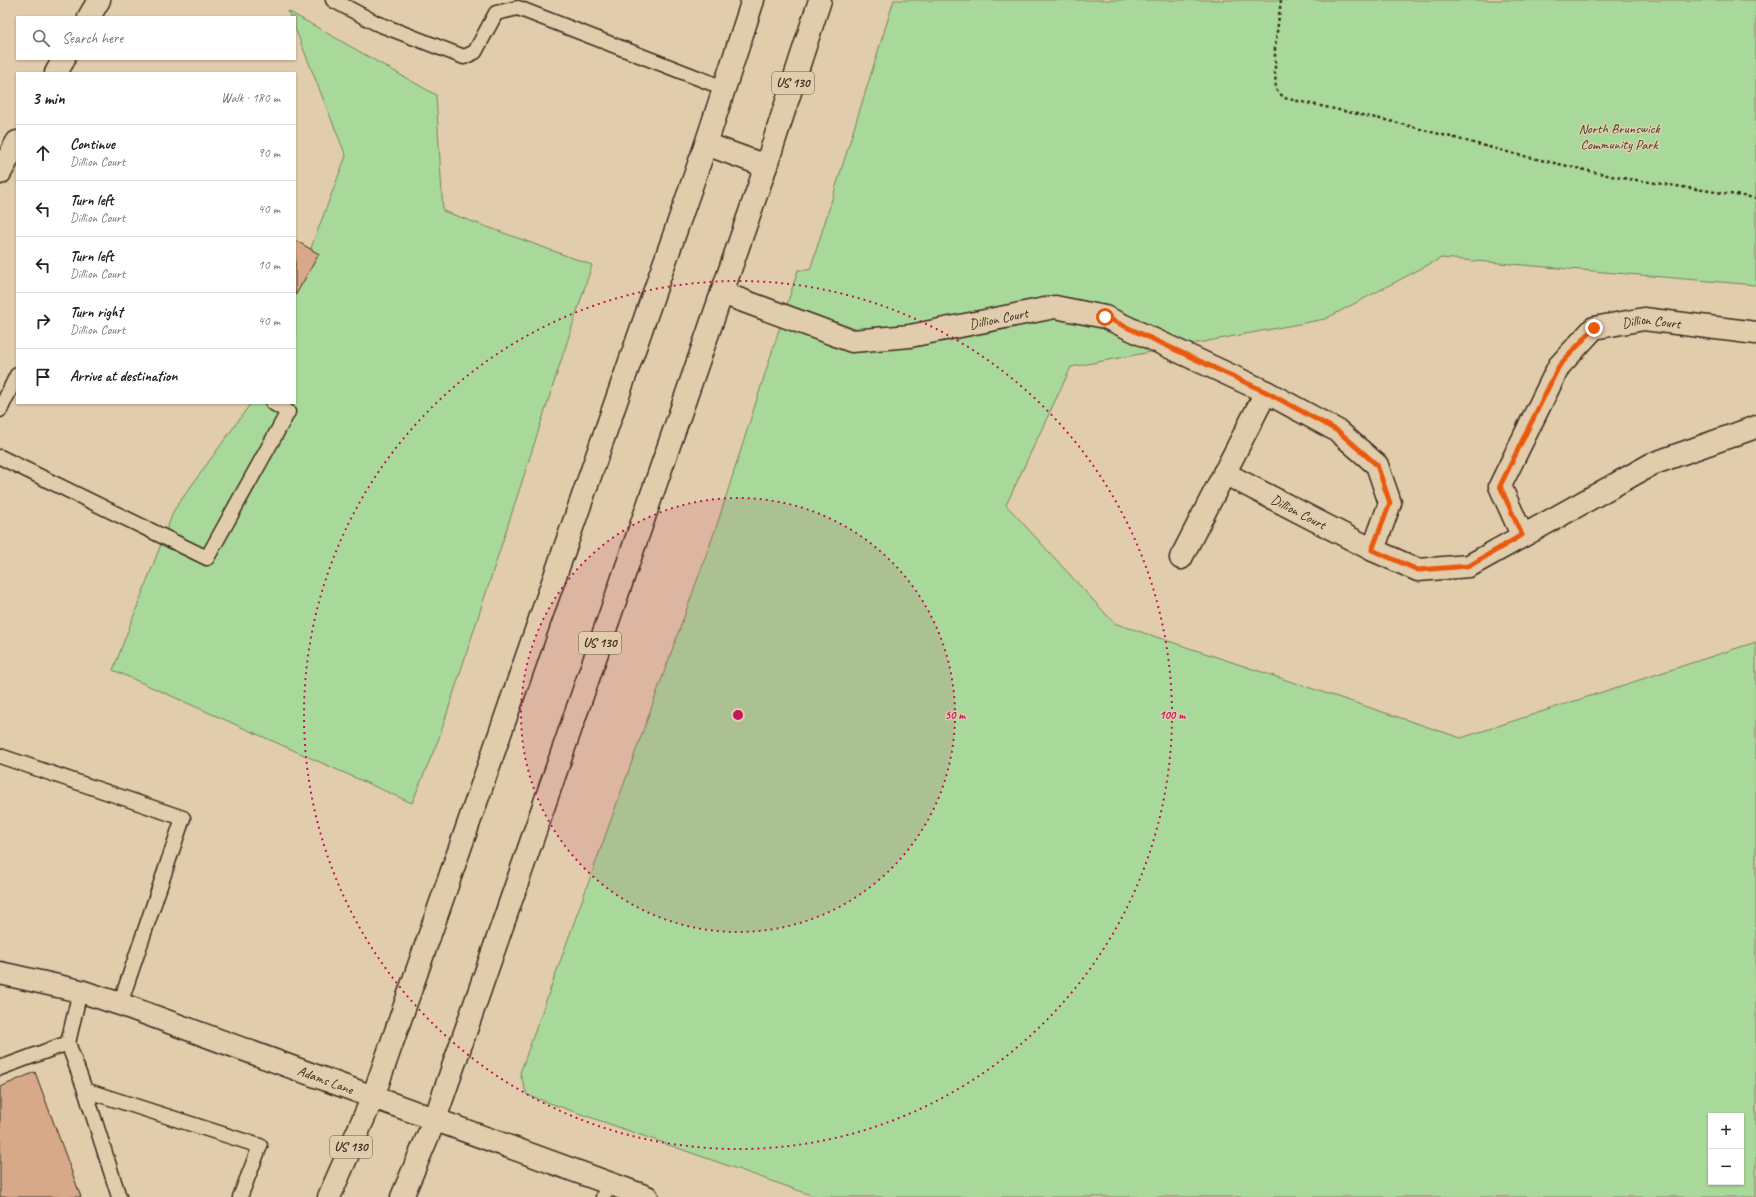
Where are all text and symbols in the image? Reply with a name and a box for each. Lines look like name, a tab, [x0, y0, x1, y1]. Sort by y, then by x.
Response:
search box	[16, 16, 296, 60]
icon: search	[30, 27, 52, 49]
text: Search here	[62, 29, 123, 48]
road number: US 130	[772, 72, 814, 94]
text: 3 min	[32, 88, 65, 109]
text: Walk · 180 m	[221, 90, 280, 106]
park label: North Brunswick Community Park	[1578, 120, 1660, 153]
text: Continue	[70, 135, 115, 154]
icon: ahead	[32, 142, 54, 164]
text: 90 m	[258, 145, 280, 161]
text: Dillion Court	[70, 154, 125, 170]
text: Turn left	[70, 191, 113, 210]
icon: left	[32, 198, 54, 220]
text: 40 m	[258, 201, 280, 217]
text: Dillion Court	[70, 210, 125, 226]
text: Turn left	[70, 247, 113, 266]
icon: left	[32, 254, 54, 276]
text: 10 m	[258, 257, 280, 273]
text: Dillion Court	[70, 266, 125, 282]
text: Turn right	[70, 303, 123, 322]
street label: Dillion Court	[968, 304, 1031, 332]
route start	[1096, 308, 1114, 326]
icon: right	[32, 310, 54, 332]
street label: Dillion Court	[1620, 310, 1683, 332]
text: 40 m	[258, 313, 280, 329]
route end	[1585, 319, 1603, 337]
text: Dillion Court	[70, 322, 125, 338]
icon: arrive	[32, 366, 54, 388]
text: Arrive at destination	[70, 367, 177, 386]
street label: Dillion Court	[1268, 490, 1330, 533]
road number: US 130	[579, 632, 621, 654]
text: 50 m	[945, 707, 966, 723]
text: 100 m	[1159, 707, 1186, 723]
centre of rings	[731, 708, 745, 722]
street label: Adams Lane	[295, 1062, 357, 1098]
map controls	[1708, 1113, 1744, 1185]
button: +	[1708, 1113, 1744, 1149]
road number: US 130	[330, 1136, 372, 1158]
button: −	[1708, 1149, 1744, 1185]

